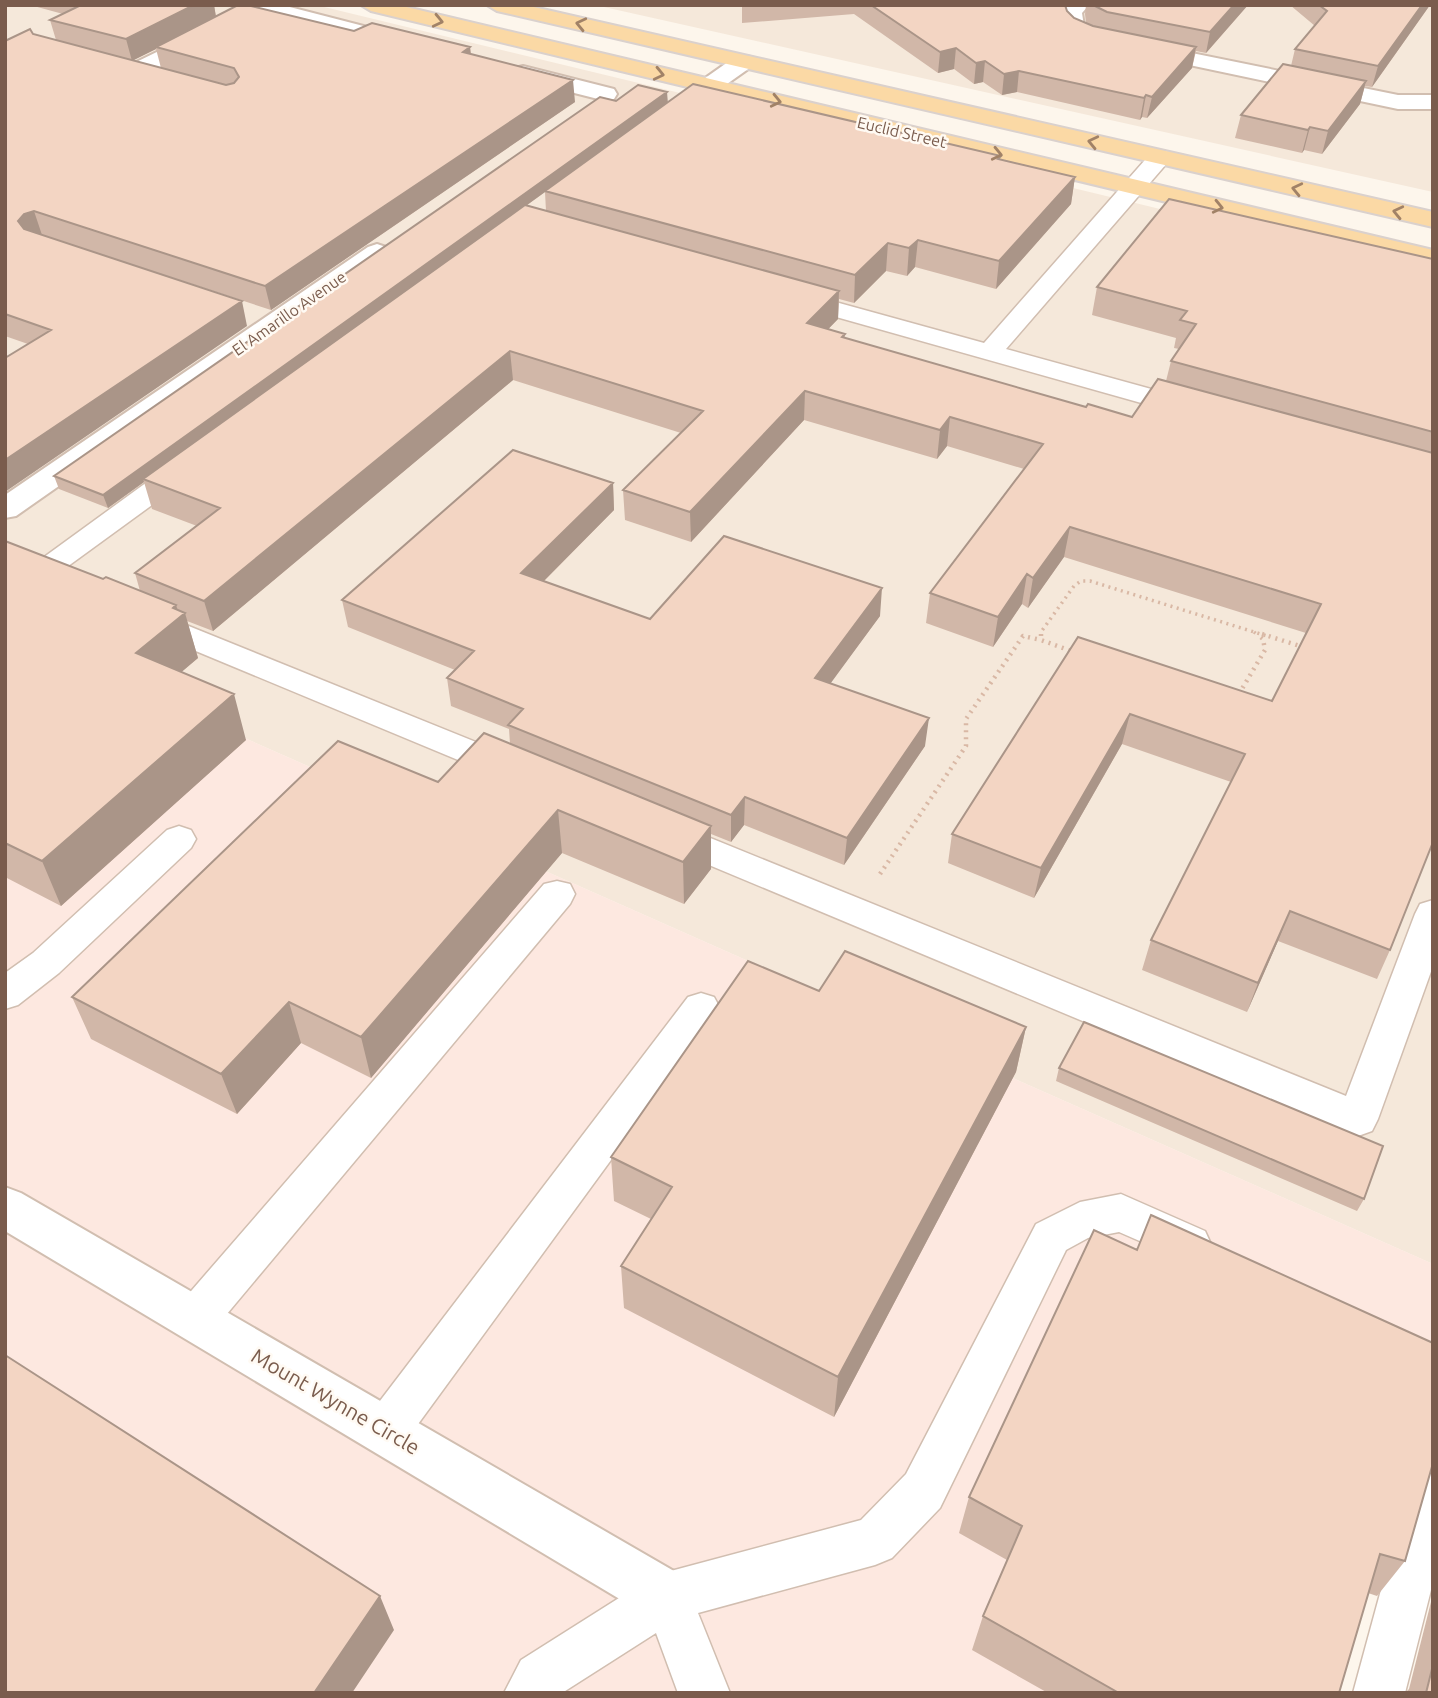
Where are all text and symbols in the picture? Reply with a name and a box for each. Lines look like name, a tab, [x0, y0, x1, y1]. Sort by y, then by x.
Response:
one-way arrow	[432, 13, 444, 27]
one-way arrow	[575, 18, 587, 33]
one-way arrow	[653, 66, 665, 80]
one-way arrow	[770, 93, 782, 108]
street label: Euclid Street	[856, 113, 949, 151]
one-way arrow	[1087, 136, 1099, 150]
one-way arrow	[991, 146, 1003, 160]
one-way arrow	[1291, 182, 1303, 197]
one-way arrow	[1212, 199, 1224, 213]
one-way arrow	[1392, 206, 1404, 220]
street label: El Amarillo Avenue	[229, 267, 349, 359]
street label: Mount Wynne Circle	[248, 1343, 424, 1459]

